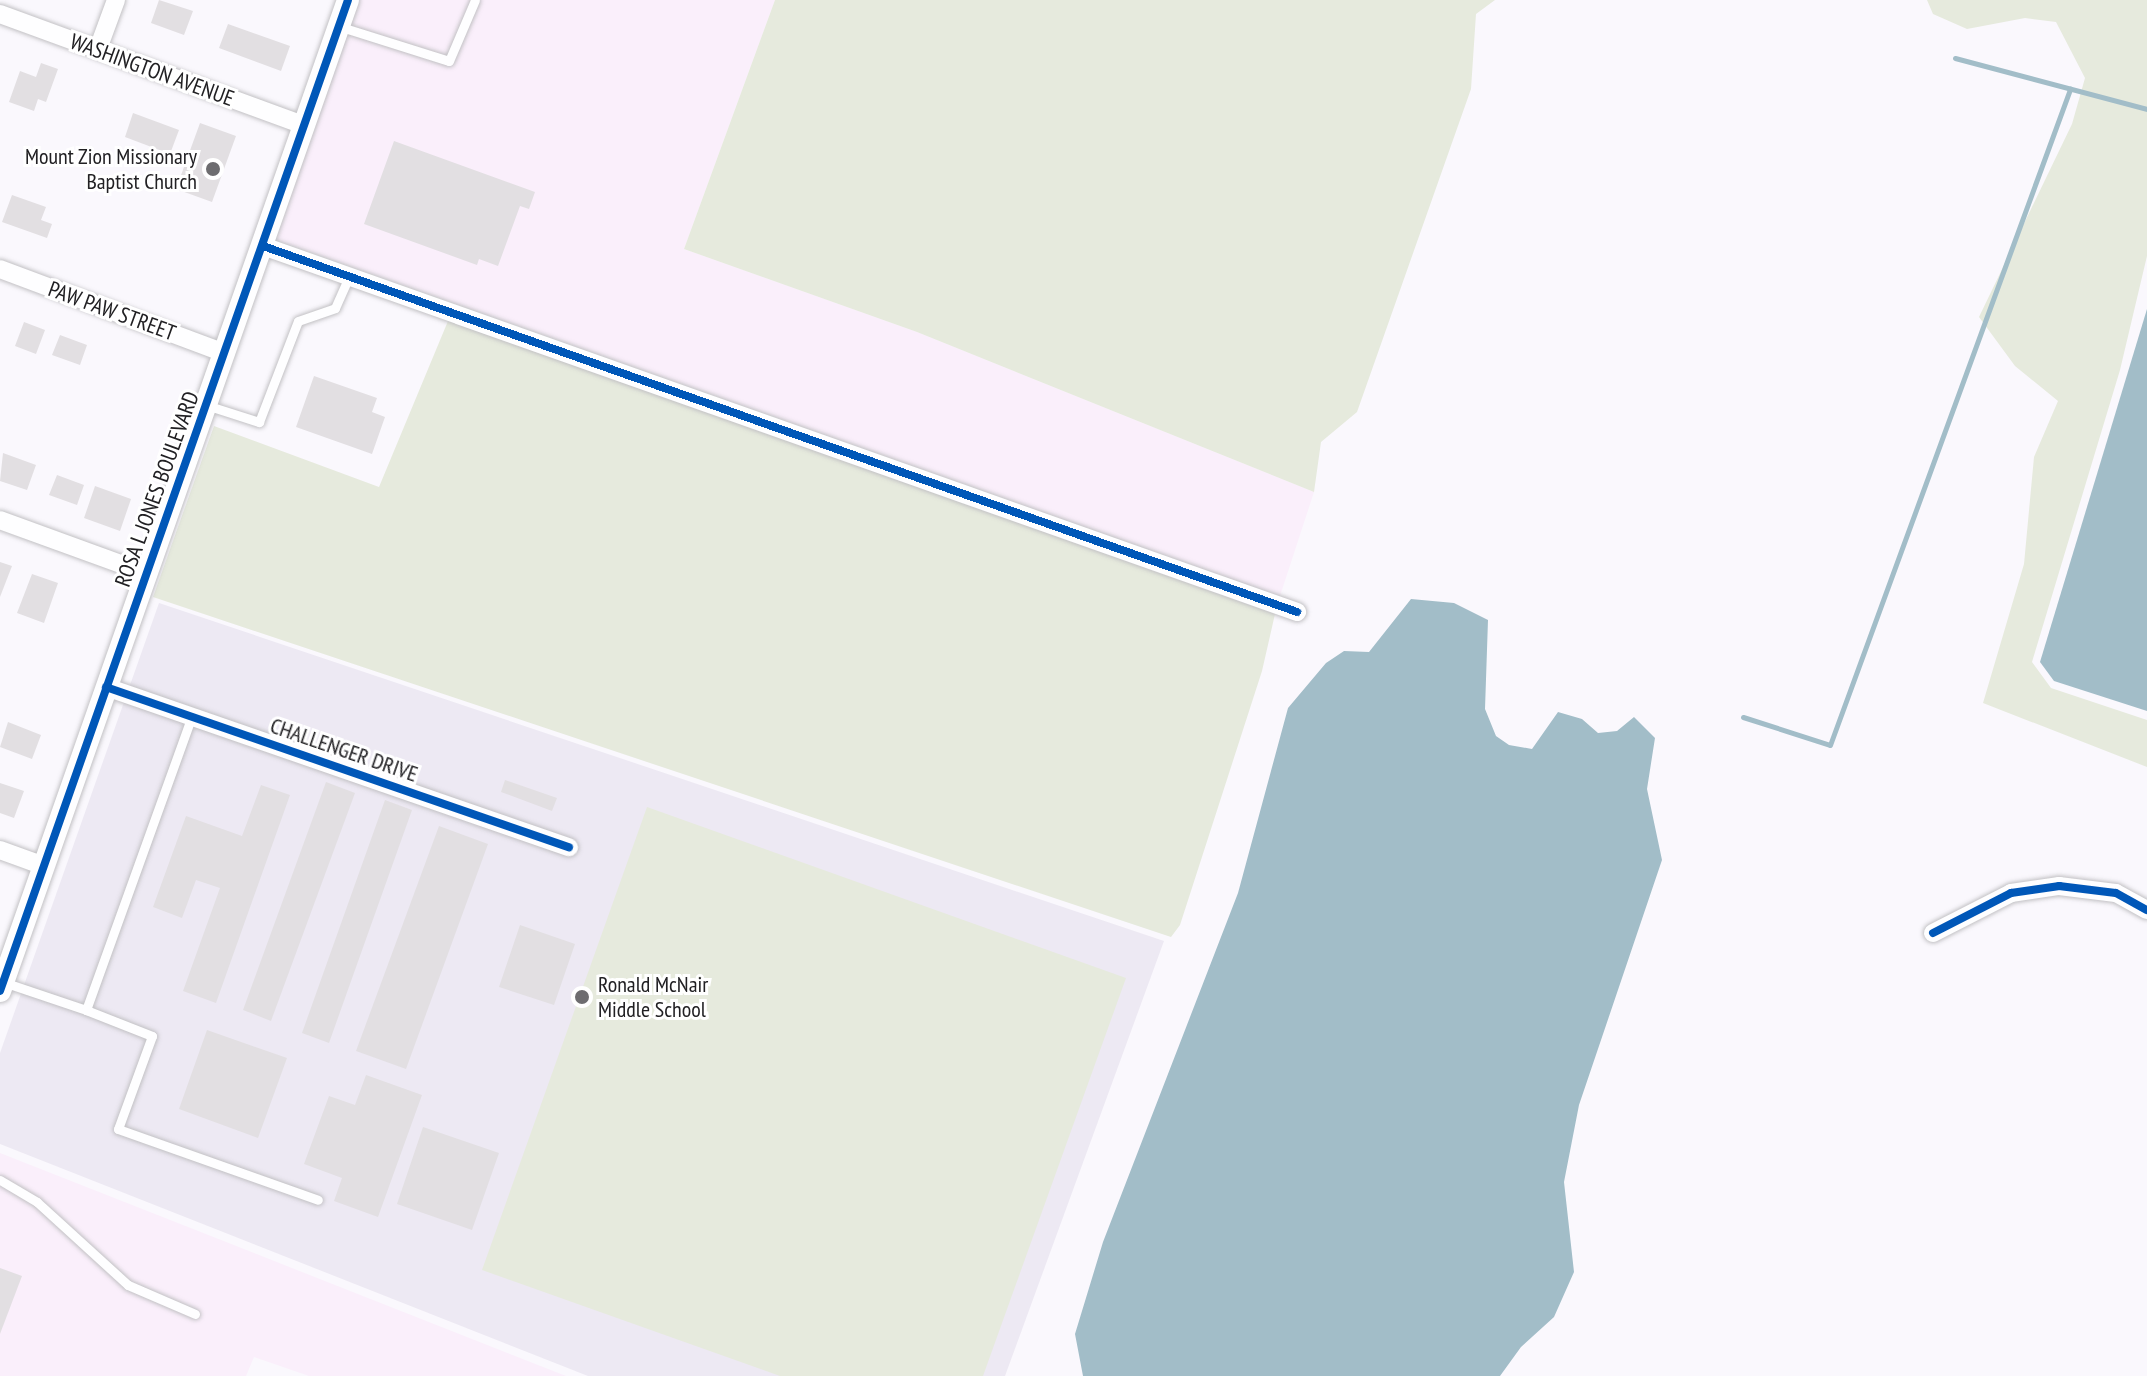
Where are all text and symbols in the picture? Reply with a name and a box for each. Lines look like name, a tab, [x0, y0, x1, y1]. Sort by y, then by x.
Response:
street label: WASHINGTON AVENUE	[66, 28, 238, 112]
place label: Mount Zion Missionary Baptist Church	[25, 143, 197, 194]
marker: Mount Zion Missionary Baptist Church	[204, 160, 222, 178]
street label: PAW PAW STREET	[44, 276, 180, 346]
street label: ROSA L JONES BOULEVARD	[109, 387, 205, 591]
street label: CHALLENGER DRIVE	[267, 712, 421, 788]
place label: Ronald McNair Middle School	[598, 971, 708, 1022]
marker: Ronald McNair Middle School	[573, 988, 591, 1006]

